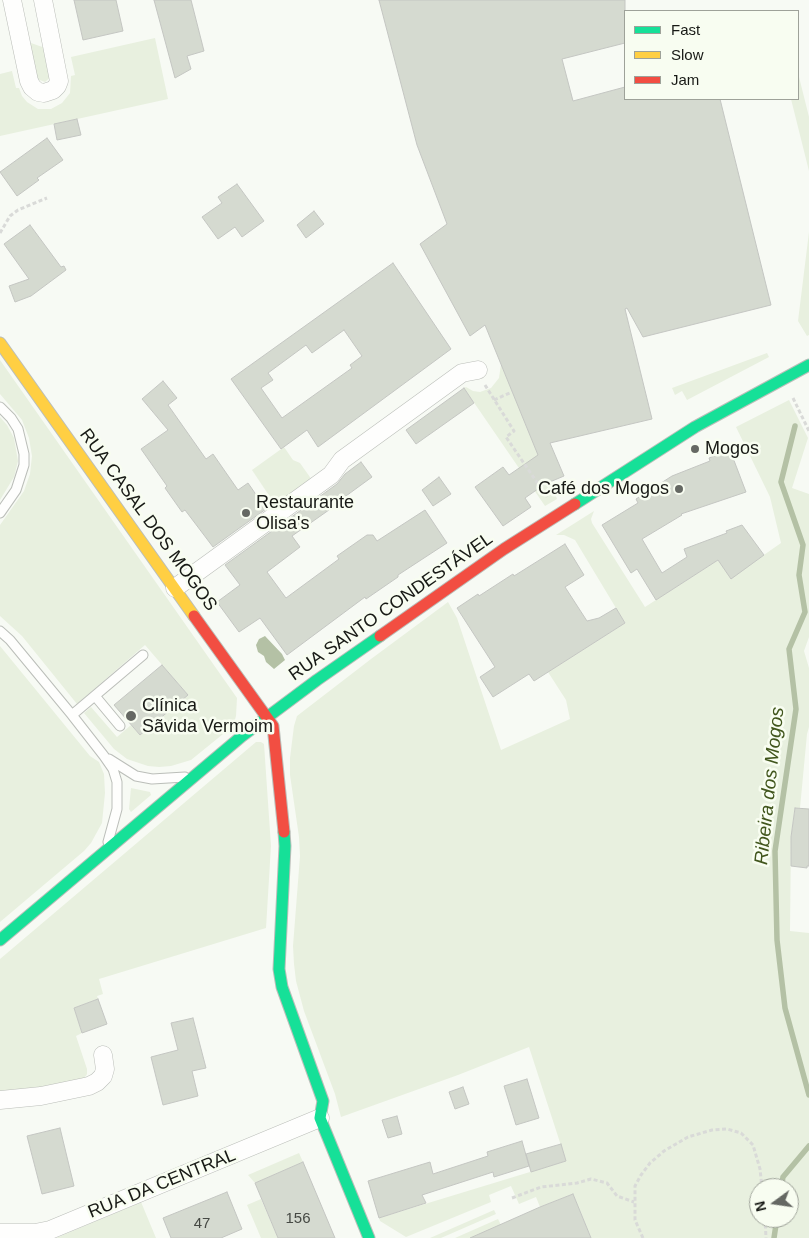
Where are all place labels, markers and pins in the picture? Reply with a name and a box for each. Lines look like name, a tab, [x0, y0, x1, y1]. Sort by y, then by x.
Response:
place label: Mogos	[705, 438, 759, 460]
marker: Mogos	[689, 443, 701, 455]
place label: Café dos Mogos	[538, 478, 669, 500]
marker: Café dos Mogos	[673, 483, 685, 495]
place label: Restaurante Olisa's	[256, 492, 354, 534]
marker: Restaurante Olisa's	[240, 507, 252, 519]
place label: Clínica Sãvida Vermoim	[142, 695, 273, 738]
marker: Clínica Sãvida Vermoim	[124, 709, 138, 723]

